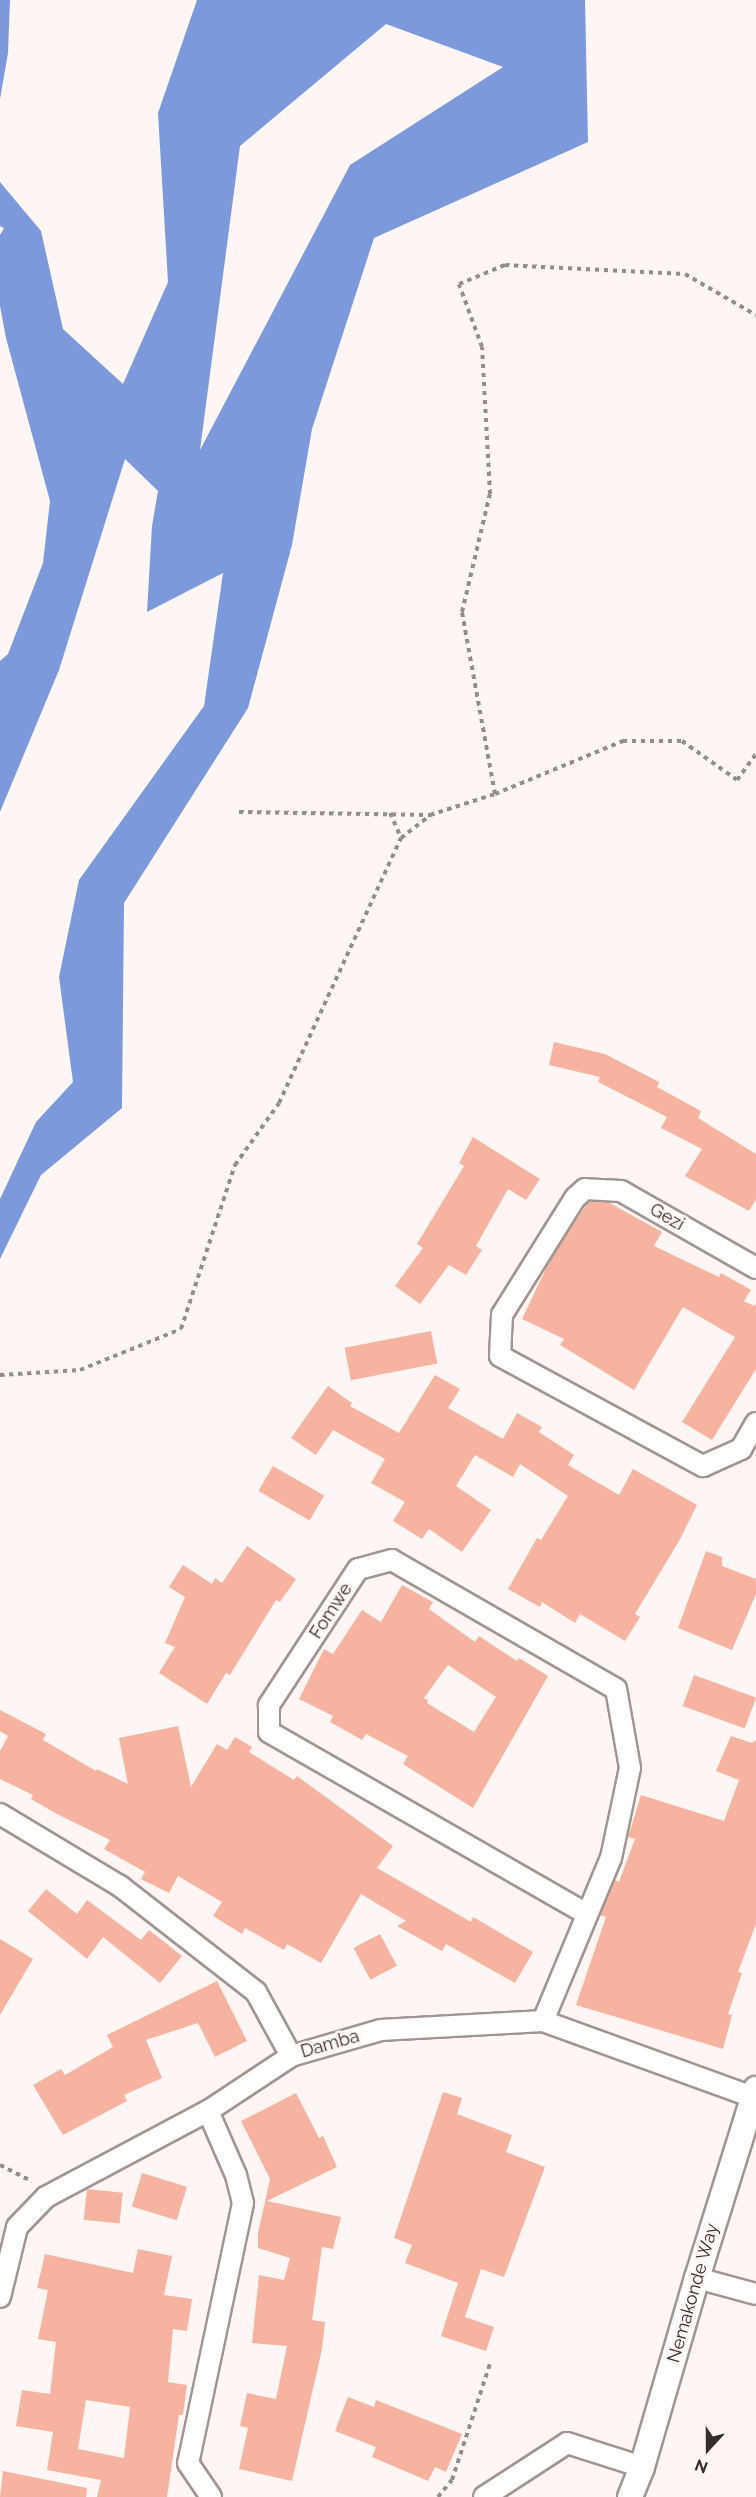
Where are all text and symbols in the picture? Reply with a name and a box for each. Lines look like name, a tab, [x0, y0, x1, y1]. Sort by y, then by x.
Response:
street label: Gezi	[646, 1199, 688, 1235]
street label: Fomwe	[305, 1579, 357, 1643]
street label: Damba	[298, 2025, 362, 2063]
street label: Nemakonde Way	[663, 2221, 723, 2365]
north arrow	[678, 2419, 738, 2479]
text: N	[692, 2455, 710, 2477]

